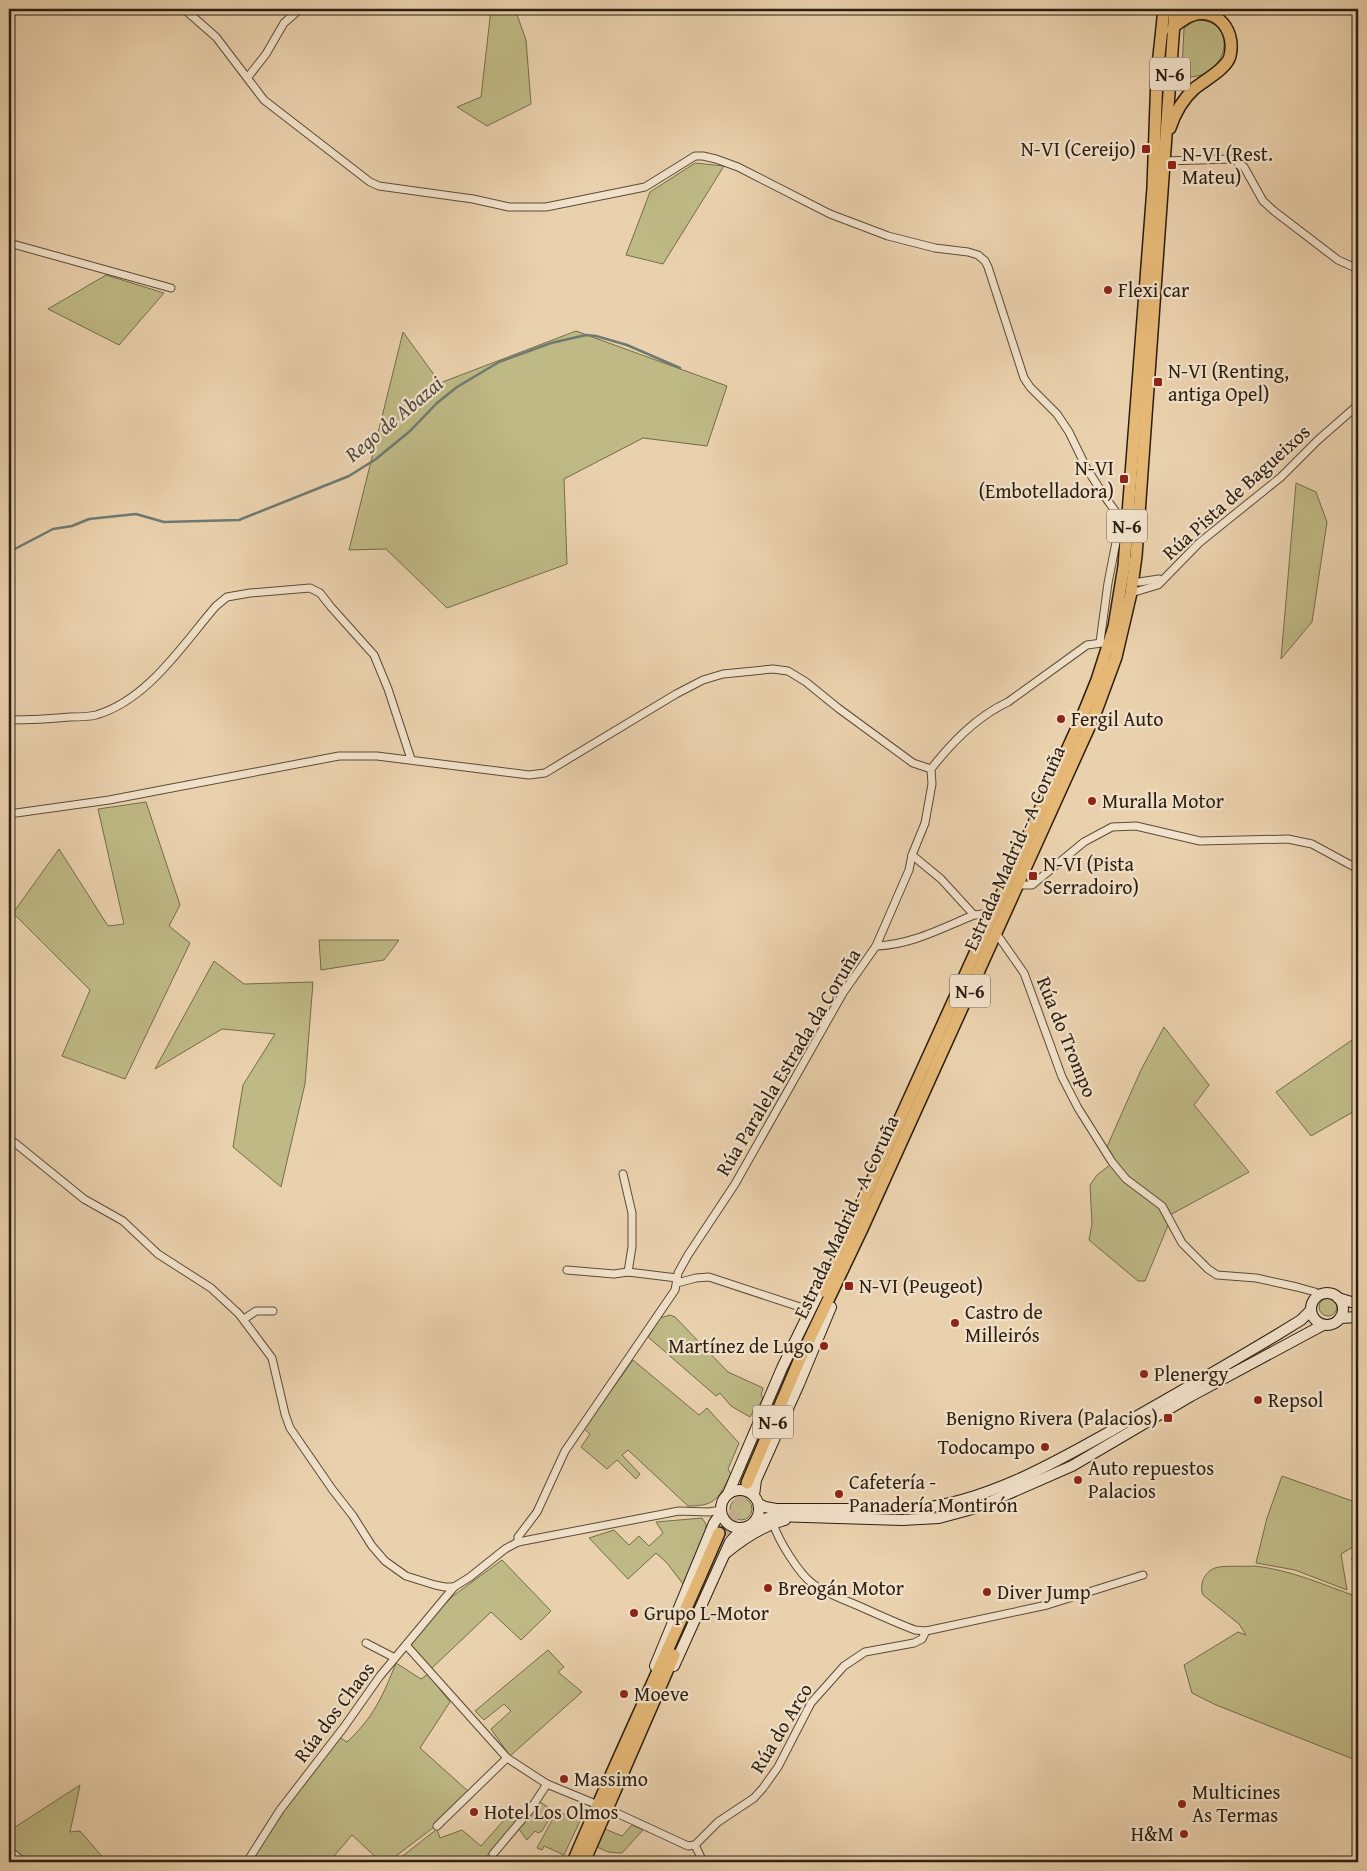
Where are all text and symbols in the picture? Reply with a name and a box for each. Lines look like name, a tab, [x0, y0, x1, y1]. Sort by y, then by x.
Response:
road number: N-6	[1150, 58, 1190, 90]
place label: N-VI (Cereijo)	[1021, 134, 1136, 163]
place label: N-VI (Rest. Mateu)	[1182, 139, 1273, 191]
marker: N-VI (Cereijo)	[1140, 143, 1152, 155]
marker: N-VI (Rest. Mateu)	[1166, 159, 1178, 171]
place label: Flexi car	[1118, 275, 1189, 304]
marker: Flexi car	[1102, 284, 1114, 296]
place label: N-VI (Renting, antiga Opel)	[1168, 356, 1289, 408]
water label: Rego de Abazai	[337, 368, 450, 470]
marker: N-VI (Renting, antiga Opel)	[1152, 376, 1164, 388]
street label: Rúa Pista de Bagueixos	[1155, 417, 1316, 566]
place label: N-VI (Embotelladora)	[979, 453, 1114, 505]
marker: N-VI (Embotelladora)	[1118, 473, 1130, 485]
road number: N-6	[1107, 510, 1147, 542]
place label: Fergil Auto	[1071, 704, 1163, 733]
marker: Fergil Auto	[1055, 713, 1067, 725]
street label: Estrada Madrid - A Coruña	[955, 740, 1072, 955]
place label: Muralla Motor	[1102, 786, 1224, 815]
marker: Muralla Motor	[1086, 795, 1098, 807]
place label: N-VI (Pista Serradoiro)	[1043, 849, 1139, 901]
marker: N-VI (Pista Serradoiro)	[1027, 870, 1039, 882]
street label: Rúa Paralela Estrada da Coruña	[708, 942, 867, 1181]
street label: Rúa do Trompo	[1030, 972, 1105, 1102]
road number: N-6	[950, 974, 990, 1008]
street label: Estrada Madrid - A Coruña	[786, 1110, 906, 1323]
place label: N-VI (Peugeot)	[859, 1271, 983, 1300]
marker: N-VI (Peugeot)	[843, 1280, 855, 1292]
place label: Castro de Milleirós	[965, 1297, 1043, 1349]
marker: Castro de Milleirós	[949, 1317, 961, 1329]
place label: Martínez de Lugo	[668, 1331, 814, 1360]
marker: Martínez de Lugo	[818, 1340, 830, 1352]
place label: Plenergy	[1154, 1359, 1229, 1388]
marker: Plenergy	[1138, 1368, 1150, 1380]
place label: Repsol	[1268, 1385, 1324, 1414]
marker: Repsol	[1252, 1394, 1264, 1406]
place label: Benigno Rivera (Palacios)	[946, 1403, 1158, 1432]
road number: N-6	[753, 1405, 793, 1438]
marker: Benigno Rivera (Palacios)	[1162, 1412, 1174, 1424]
place label: Todocampo	[938, 1432, 1035, 1461]
marker: Todocampo	[1039, 1441, 1051, 1453]
place label: Auto repuestos Palacios	[1088, 1453, 1214, 1505]
place label: Cafetería - Panadería Montirón	[849, 1467, 1018, 1519]
marker: Auto repuestos Palacios	[1072, 1474, 1084, 1486]
marker: Cafetería - Panadería Montirón	[833, 1488, 845, 1500]
place label: Breogán Motor	[778, 1573, 904, 1602]
place label: Diver Jump	[997, 1577, 1091, 1606]
marker: Breogán Motor	[762, 1582, 774, 1594]
marker: Diver Jump	[981, 1586, 993, 1598]
place label: Grupo L-Motor	[644, 1598, 769, 1627]
marker: Grupo L-Motor	[628, 1607, 640, 1619]
street label: Rúa dos Chaos	[286, 1655, 381, 1768]
street label: Rúa do Arco	[742, 1677, 819, 1778]
place label: Moeve	[634, 1679, 689, 1708]
marker: Moeve	[618, 1688, 630, 1700]
place label: Massimo	[574, 1764, 648, 1793]
marker: Massimo	[558, 1773, 570, 1785]
place label: Multicines As Termas	[1192, 1777, 1281, 1829]
place label: Hotel Los Olmos	[484, 1797, 619, 1826]
marker: Multicines As Termas	[1176, 1798, 1188, 1810]
marker: Hotel Los Olmos	[468, 1806, 480, 1818]
place label: H&M	[1131, 1819, 1174, 1848]
marker: H&M	[1178, 1828, 1190, 1840]

